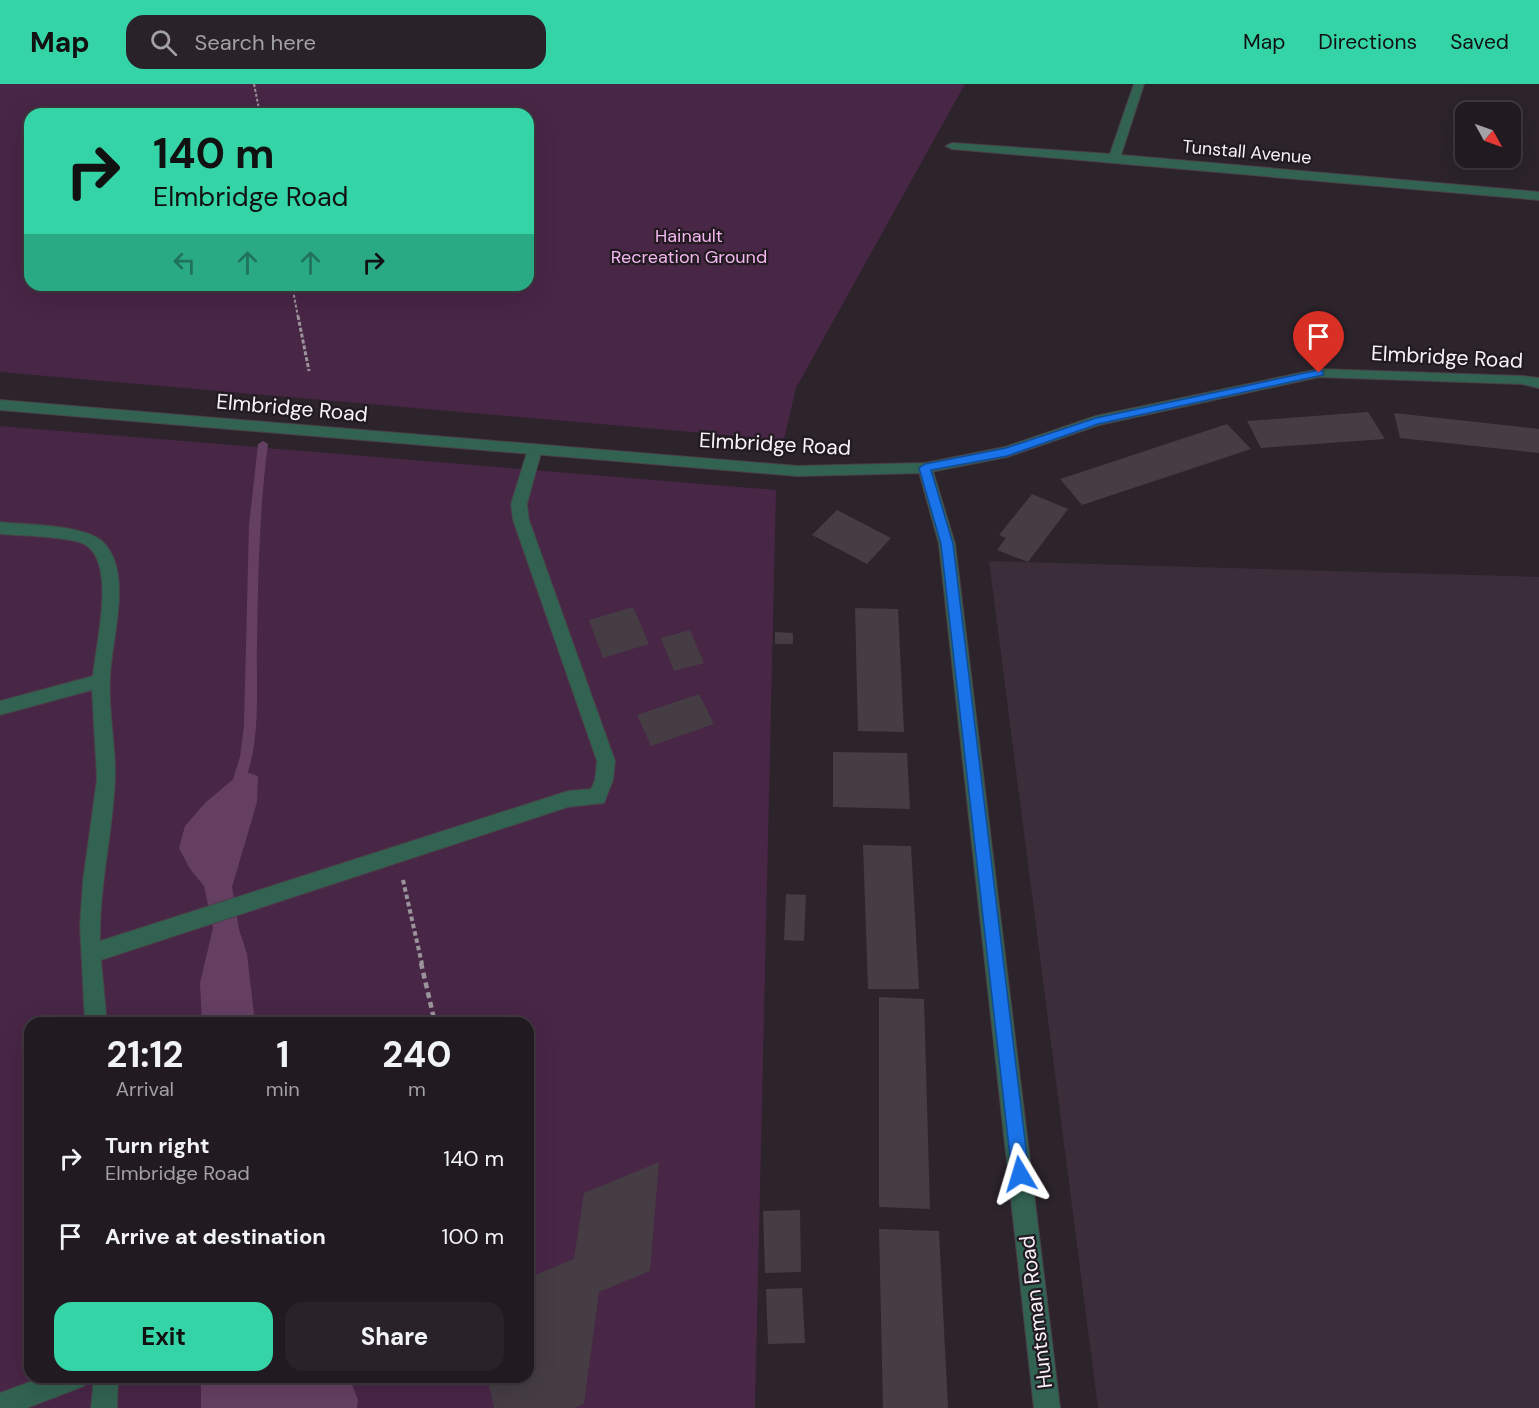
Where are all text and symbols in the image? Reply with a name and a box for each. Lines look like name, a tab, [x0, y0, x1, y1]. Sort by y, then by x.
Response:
search box	[126, 15, 546, 69]
text: Map	[30, 24, 90, 61]
icon: search	[147, 26, 180, 59]
text: Search here	[195, 28, 316, 57]
text: Map	[1243, 28, 1285, 56]
text: Directions	[1318, 28, 1417, 56]
text: Saved	[1450, 28, 1509, 56]
north arrow	[1455, 102, 1521, 168]
map controls	[1455, 102, 1521, 168]
text: 140 m	[153, 126, 275, 181]
icon: right	[54, 132, 132, 210]
street label: Tunstall Avenue	[1182, 134, 1312, 170]
text: Elmbridge Road	[153, 179, 349, 214]
park label: Hainault Recreation Ground	[611, 224, 767, 269]
icon: left	[168, 246, 201, 279]
icon: ahead	[231, 246, 264, 279]
icon: ahead	[294, 246, 327, 279]
icon: right	[357, 246, 390, 279]
pin	[1293, 311, 1344, 373]
icon: arrive	[1302, 320, 1335, 353]
street label: Elmbridge Road	[1370, 339, 1524, 375]
street label: Elmbridge Road	[215, 387, 369, 429]
street label: Elmbridge Road	[698, 426, 852, 462]
text: 21:12	[106, 1031, 183, 1078]
text: 1	[276, 1031, 289, 1078]
text: 240	[382, 1031, 452, 1078]
text: Arrival	[116, 1076, 174, 1102]
text: min	[266, 1076, 300, 1102]
text: m	[408, 1076, 426, 1102]
text: Turn right	[105, 1131, 210, 1160]
icon: right	[54, 1142, 87, 1175]
position arrow	[988, 1142, 1052, 1206]
text: 140 m	[443, 1144, 504, 1173]
text: Elmbridge Road	[105, 1160, 250, 1186]
icon: arrive	[54, 1220, 87, 1253]
text: Arrive at destination	[105, 1222, 326, 1251]
text: 100 m	[442, 1222, 504, 1251]
street label: Huntsman Road	[1013, 1234, 1059, 1390]
button: Exit	[54, 1302, 273, 1371]
button: Share	[285, 1302, 504, 1371]

